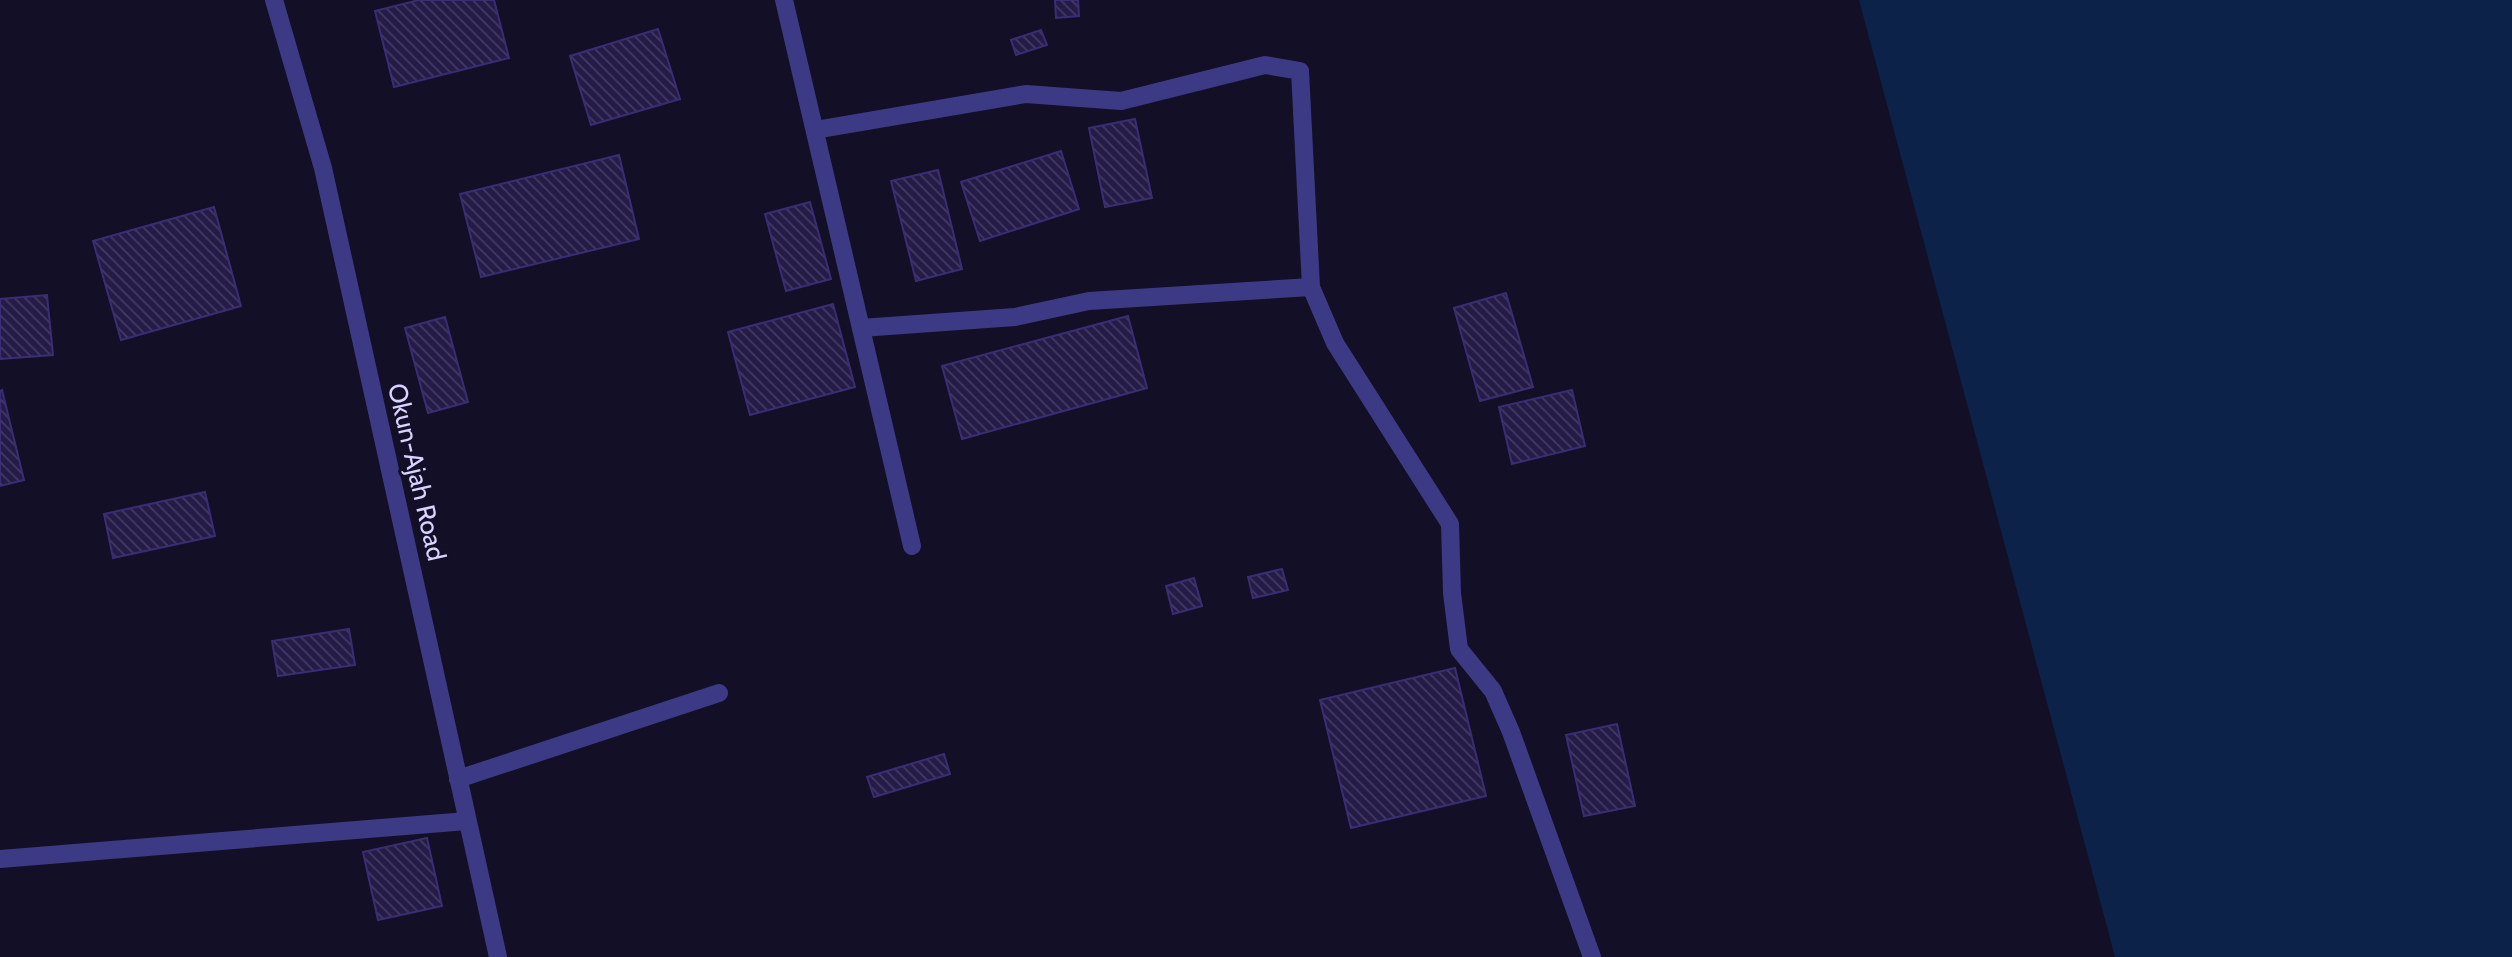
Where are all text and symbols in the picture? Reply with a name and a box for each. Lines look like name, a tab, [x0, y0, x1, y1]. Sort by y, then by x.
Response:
street label: Okun-Ajah Road	[381, 380, 453, 564]

